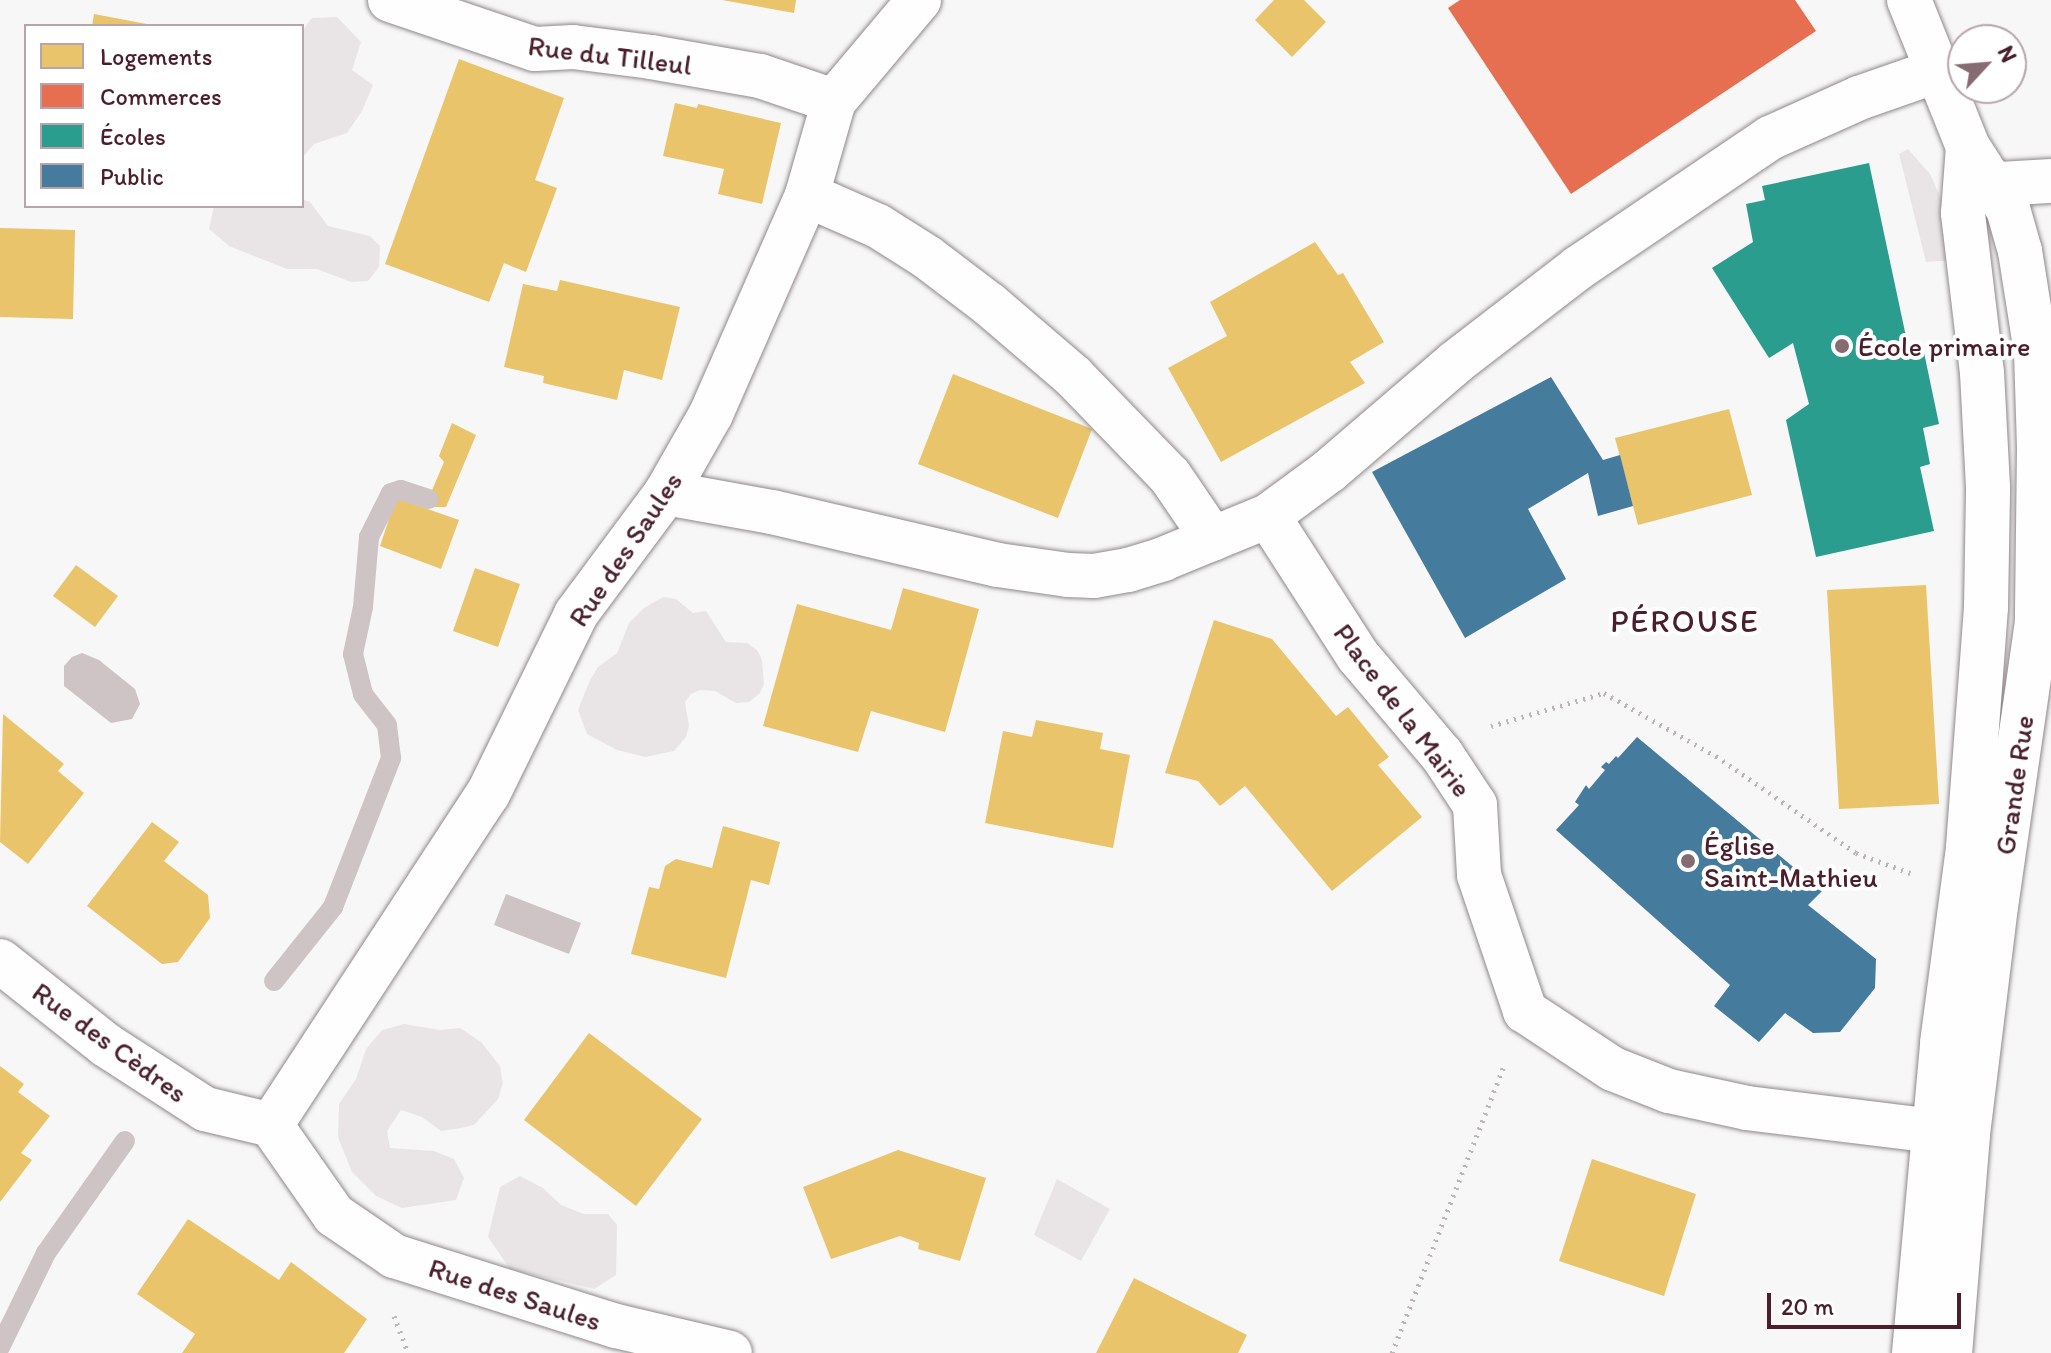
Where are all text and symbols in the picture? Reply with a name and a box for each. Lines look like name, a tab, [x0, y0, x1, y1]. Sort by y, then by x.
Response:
legend	[24, 24, 304, 208]
north arrow	[1947, 24, 2027, 104]
street label: Rue du Tilleul	[526, 28, 694, 82]
text: Logements	[100, 42, 212, 71]
text: N	[1992, 42, 2023, 67]
text: Commerces	[100, 82, 222, 111]
text: Écoles	[100, 122, 166, 151]
text: Public	[100, 162, 164, 191]
place label: École primaire	[1858, 329, 2030, 363]
marker: École primaire	[1833, 337, 1851, 355]
street label: Rue des Saules	[561, 465, 689, 633]
district label: PÉROUSE	[1610, 602, 1760, 640]
street label: Place de la Mairie	[1326, 616, 1480, 804]
street label: Grande Rue	[1988, 713, 2040, 857]
place label: Église Saint-Mathieu	[1704, 828, 1878, 894]
marker: Église Saint-Mathieu	[1679, 852, 1697, 870]
street label: Rue des Cèdres	[26, 975, 194, 1109]
street label: Rue des Saules	[425, 1250, 605, 1338]
scale bar	[1771, 1277, 1965, 1327]
text: 20 m	[1781, 1292, 1834, 1321]

